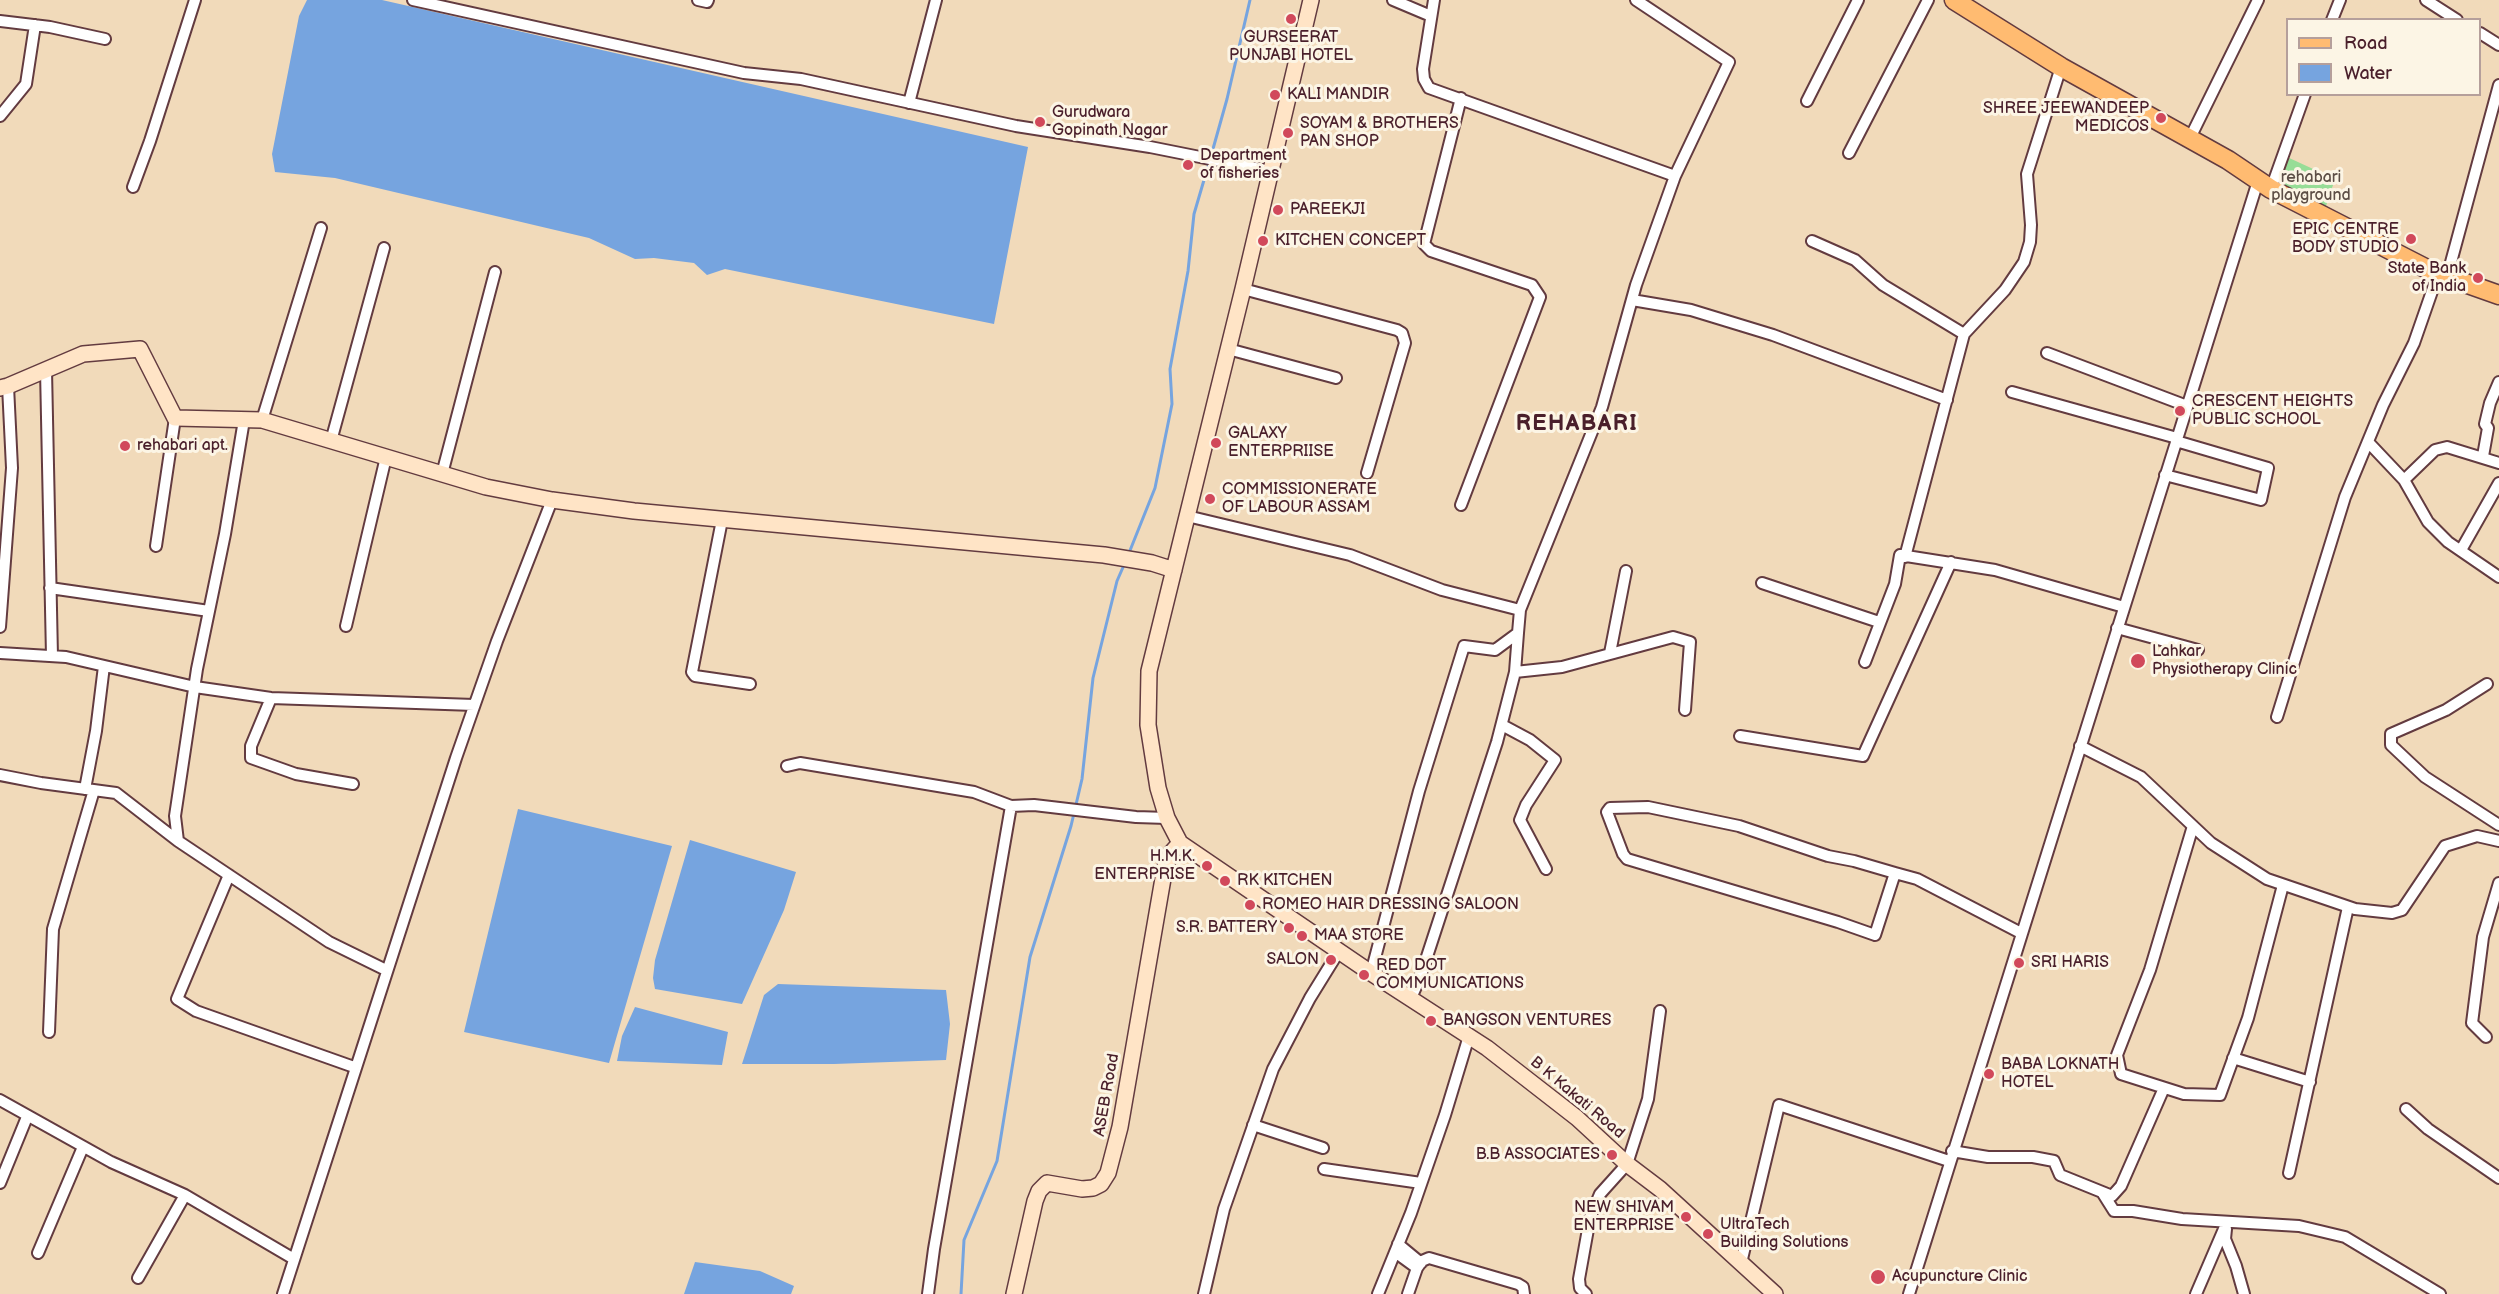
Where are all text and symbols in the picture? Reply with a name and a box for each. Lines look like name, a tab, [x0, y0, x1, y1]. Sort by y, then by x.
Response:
marker: GURSEERAT PUNJABI HOTEL	[1284, 12, 1298, 26]
legend	[2286, 18, 2481, 96]
place label: GURSEERAT PUNJABI HOTEL	[1229, 28, 1353, 66]
text: Road	[2344, 33, 2388, 54]
text: Water	[2344, 63, 2392, 84]
place label: KALI MANDIR	[1287, 85, 1389, 105]
marker: KALI MANDIR	[1268, 88, 1282, 102]
place label: SHREE JEEWANDEEP MEDICOS	[1983, 99, 2149, 137]
place label: Gurudwara Gopinath Nagar	[1052, 103, 1167, 141]
marker: SHREE JEEWANDEEP MEDICOS	[2154, 111, 2168, 125]
place label: SOYAM & BROTHERS PAN SHOP	[1300, 114, 1459, 152]
marker: Gurudwara Gopinath Nagar	[1033, 115, 1047, 129]
marker: SOYAM & BROTHERS PAN SHOP	[1281, 126, 1295, 140]
place label: Department of fisheries	[1200, 146, 1287, 184]
marker: Department of fisheries	[1181, 158, 1195, 172]
park label: rehabari playground	[2271, 168, 2351, 206]
place label: PAREEKJI	[1290, 200, 1365, 220]
marker: PAREEKJI	[1271, 203, 1285, 217]
place label: EPIC CENTRE BODY STUDIO	[2292, 220, 2399, 258]
place label: KITCHEN CONCEPT	[1275, 231, 1426, 251]
marker: EPIC CENTRE BODY STUDIO	[2404, 232, 2418, 246]
marker: KITCHEN CONCEPT	[1256, 234, 1270, 248]
place label: State Bank of India	[2388, 259, 2466, 297]
marker: State Bank of India	[2471, 271, 2485, 285]
place label: CRESCENT HEIGHTS PUBLIC SCHOOL	[2192, 392, 2353, 430]
marker: CRESCENT HEIGHTS PUBLIC SCHOOL	[2173, 404, 2187, 418]
district label: REHABARI	[1516, 411, 1638, 437]
place label: GALAXY ENTERPRIISE	[1228, 424, 1334, 462]
place label: rehabari apt.	[137, 436, 228, 456]
marker: GALAXY ENTERPRIISE	[1209, 436, 1223, 450]
marker: rehabari apt.	[118, 439, 132, 453]
place label: COMMISSIONERATE OF LABOUR ASSAM	[1222, 480, 1377, 518]
marker: COMMISSIONERATE OF LABOUR ASSAM	[1203, 492, 1217, 506]
place label: Lahkar Physiotherapy Clinic	[2152, 642, 2297, 680]
marker: Lahkar Physiotherapy Clinic	[2129, 652, 2147, 670]
place label: H.M.K. ENTERPRISE	[1094, 847, 1195, 885]
marker: H.M.K. ENTERPRISE	[1200, 859, 1214, 873]
place label: RK KITCHEN	[1237, 871, 1333, 891]
marker: RK KITCHEN	[1218, 874, 1232, 888]
place label: ROMEO HAIR DRESSING SALOON	[1262, 895, 1519, 915]
marker: ROMEO HAIR DRESSING SALOON	[1243, 898, 1257, 912]
place label: S.R. BATTERY	[1176, 918, 1277, 938]
marker: S.R. BATTERY	[1282, 921, 1296, 935]
place label: MAA STORE	[1314, 926, 1404, 946]
marker: MAA STORE	[1295, 929, 1309, 943]
place label: SALON	[1267, 950, 1319, 970]
marker: SALON	[1324, 953, 1338, 967]
place label: SRI HARIS	[2031, 953, 2109, 973]
place label: RED DOT COMMUNICATIONS	[1376, 956, 1524, 994]
marker: SRI HARIS	[2012, 956, 2026, 970]
marker: RED DOT COMMUNICATIONS	[1357, 968, 1371, 982]
place label: BANGSON VENTURES	[1443, 1011, 1611, 1031]
marker: BANGSON VENTURES	[1424, 1014, 1438, 1028]
street label: ASEB Road	[1090, 1052, 1124, 1138]
street label: B K Kakati Road	[1526, 1053, 1628, 1143]
place label: BABA LOKNATH HOTEL	[2001, 1055, 2120, 1093]
marker: BABA LOKNATH HOTEL	[1982, 1067, 1996, 1081]
place label: B.B ASSOCIATES	[1476, 1145, 1600, 1165]
marker: B.B ASSOCIATES	[1605, 1148, 1619, 1162]
place label: NEW SHIVAM ENTERPRISE	[1573, 1198, 1674, 1236]
marker: NEW SHIVAM ENTERPRISE	[1679, 1210, 1693, 1224]
place label: UltraTech Building Solutions	[1720, 1215, 1848, 1253]
marker: UltraTech Building Solutions	[1701, 1227, 1715, 1241]
place label: Acupuncture Clinic	[1892, 1267, 2027, 1287]
marker: Acupuncture Clinic	[1869, 1268, 1887, 1286]

